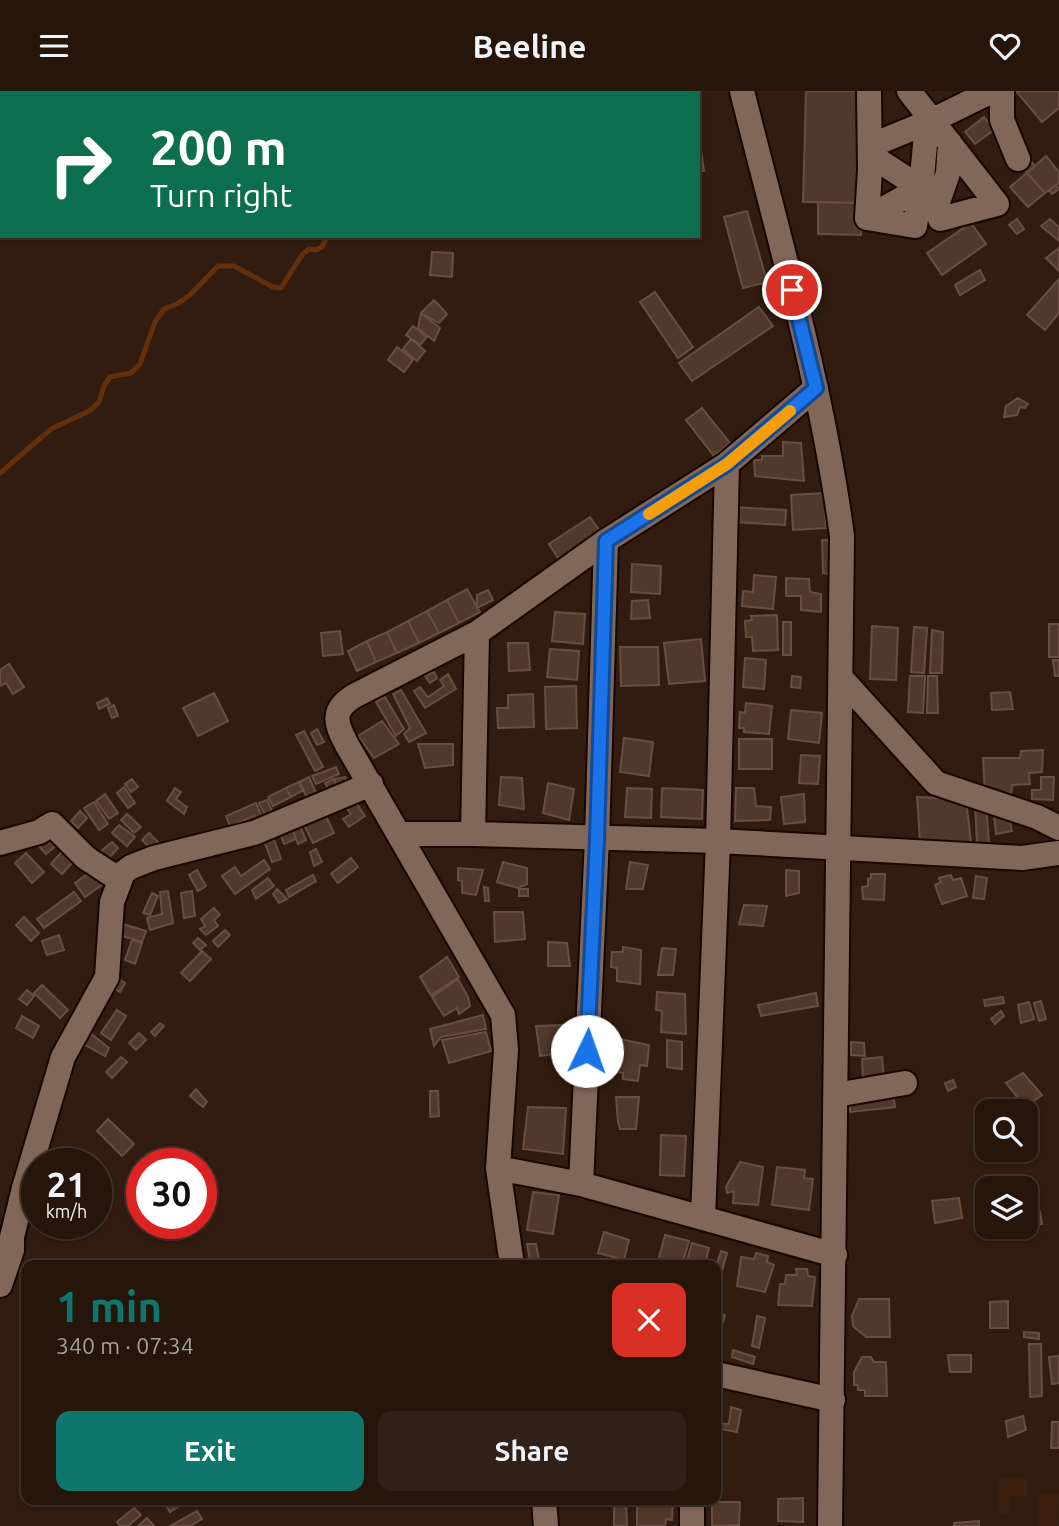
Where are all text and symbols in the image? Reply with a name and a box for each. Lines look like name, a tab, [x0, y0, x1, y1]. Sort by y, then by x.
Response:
icon: menu	[35, 27, 73, 65]
icon: heart	[986, 27, 1024, 65]
text: Beeline	[473, 28, 586, 64]
icon: right	[35, 119, 126, 210]
text: 200 m	[150, 119, 287, 174]
text: Turn right	[150, 177, 292, 213]
pin	[762, 260, 822, 320]
icon: arrive	[773, 271, 811, 309]
position arrow	[550, 1014, 624, 1088]
map controls	[975, 1099, 1038, 1239]
button: search	[975, 1099, 1038, 1162]
speed limit sign: 30	[126, 1148, 217, 1239]
text: 21	[47, 1164, 86, 1204]
button: layers	[975, 1176, 1038, 1239]
text: km/h	[46, 1201, 87, 1221]
text: 1 min	[56, 1283, 162, 1330]
button: close	[612, 1283, 686, 1357]
text: 340 m · 07:34	[56, 1333, 194, 1358]
button: Exit	[56, 1411, 364, 1491]
button: Share	[378, 1411, 686, 1491]

